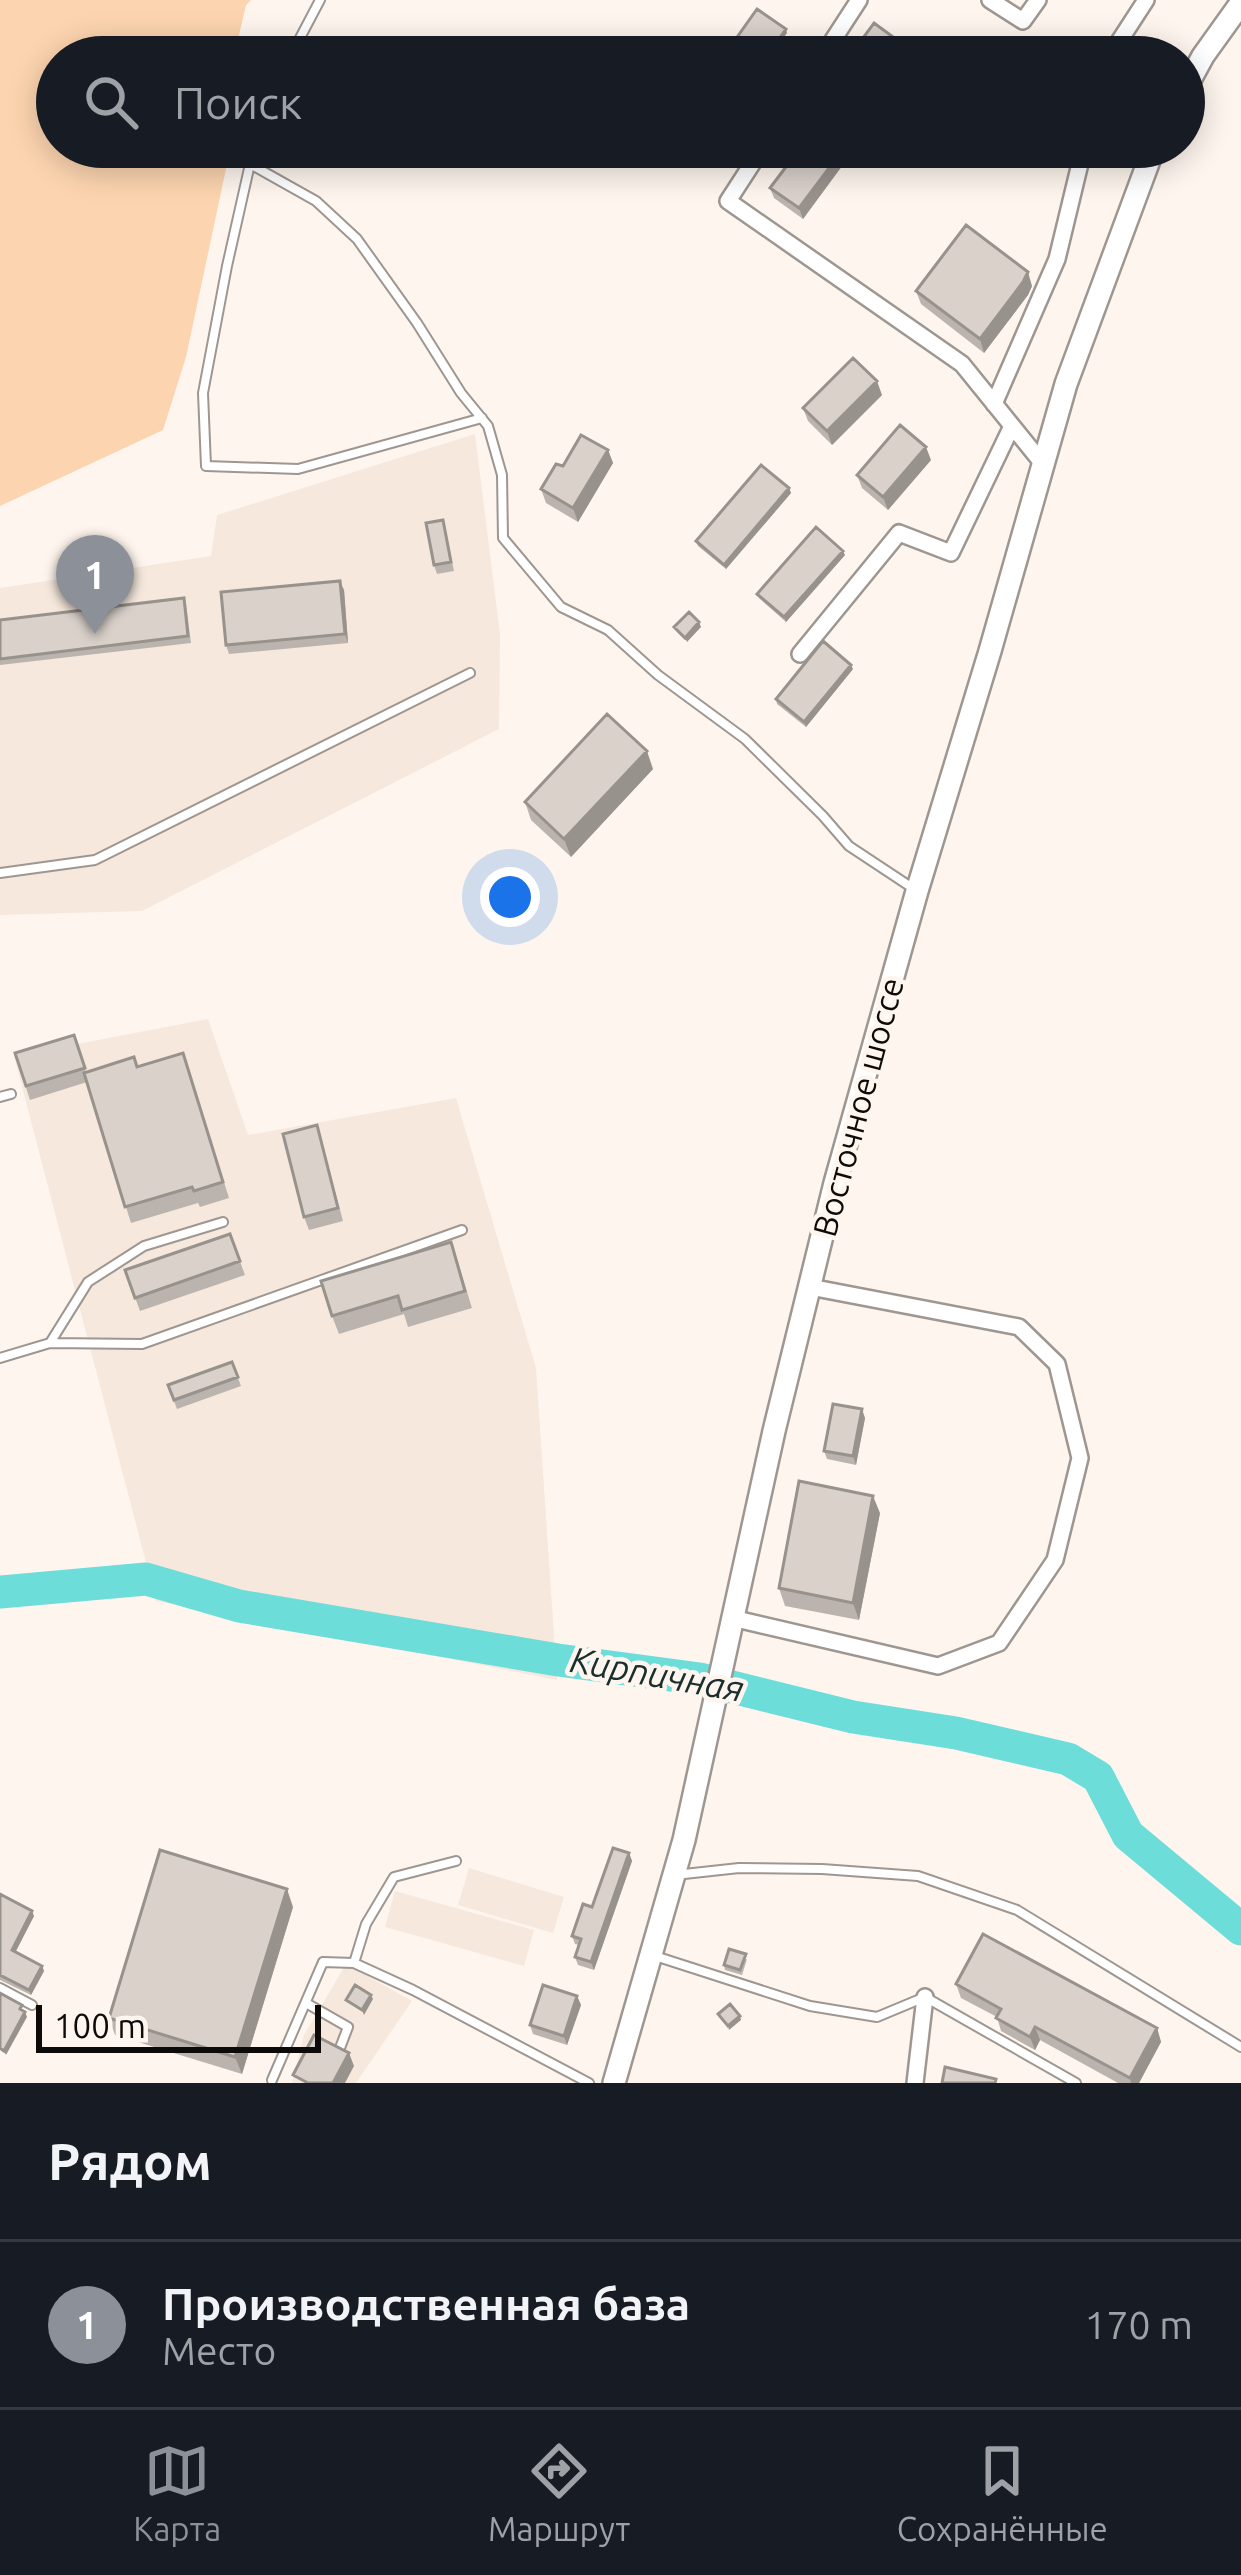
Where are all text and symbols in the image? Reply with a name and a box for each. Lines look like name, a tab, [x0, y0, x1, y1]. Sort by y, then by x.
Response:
search box	[36, 36, 1205, 168]
icon: search	[78, 69, 144, 135]
text: Поиск	[174, 77, 302, 128]
pin: 1	[56, 535, 134, 634]
your location	[480, 867, 540, 927]
street label: Восточное шоссе	[805, 973, 910, 1240]
water label: Кирпичная	[567, 1638, 747, 1709]
scale bar	[36, 1999, 321, 2052]
text: 100 m	[54, 2007, 146, 2044]
text: Рядом	[48, 2132, 212, 2190]
text: Производственная база	[162, 2278, 690, 2329]
text: 1	[76, 2303, 98, 2346]
text: 170 m	[1084, 2303, 1193, 2346]
text: Место	[162, 2329, 276, 2372]
tab: Карта	[133, 2438, 221, 2547]
tab: Маршрут	[488, 2438, 630, 2547]
tab: Сохранённые	[897, 2438, 1108, 2547]

